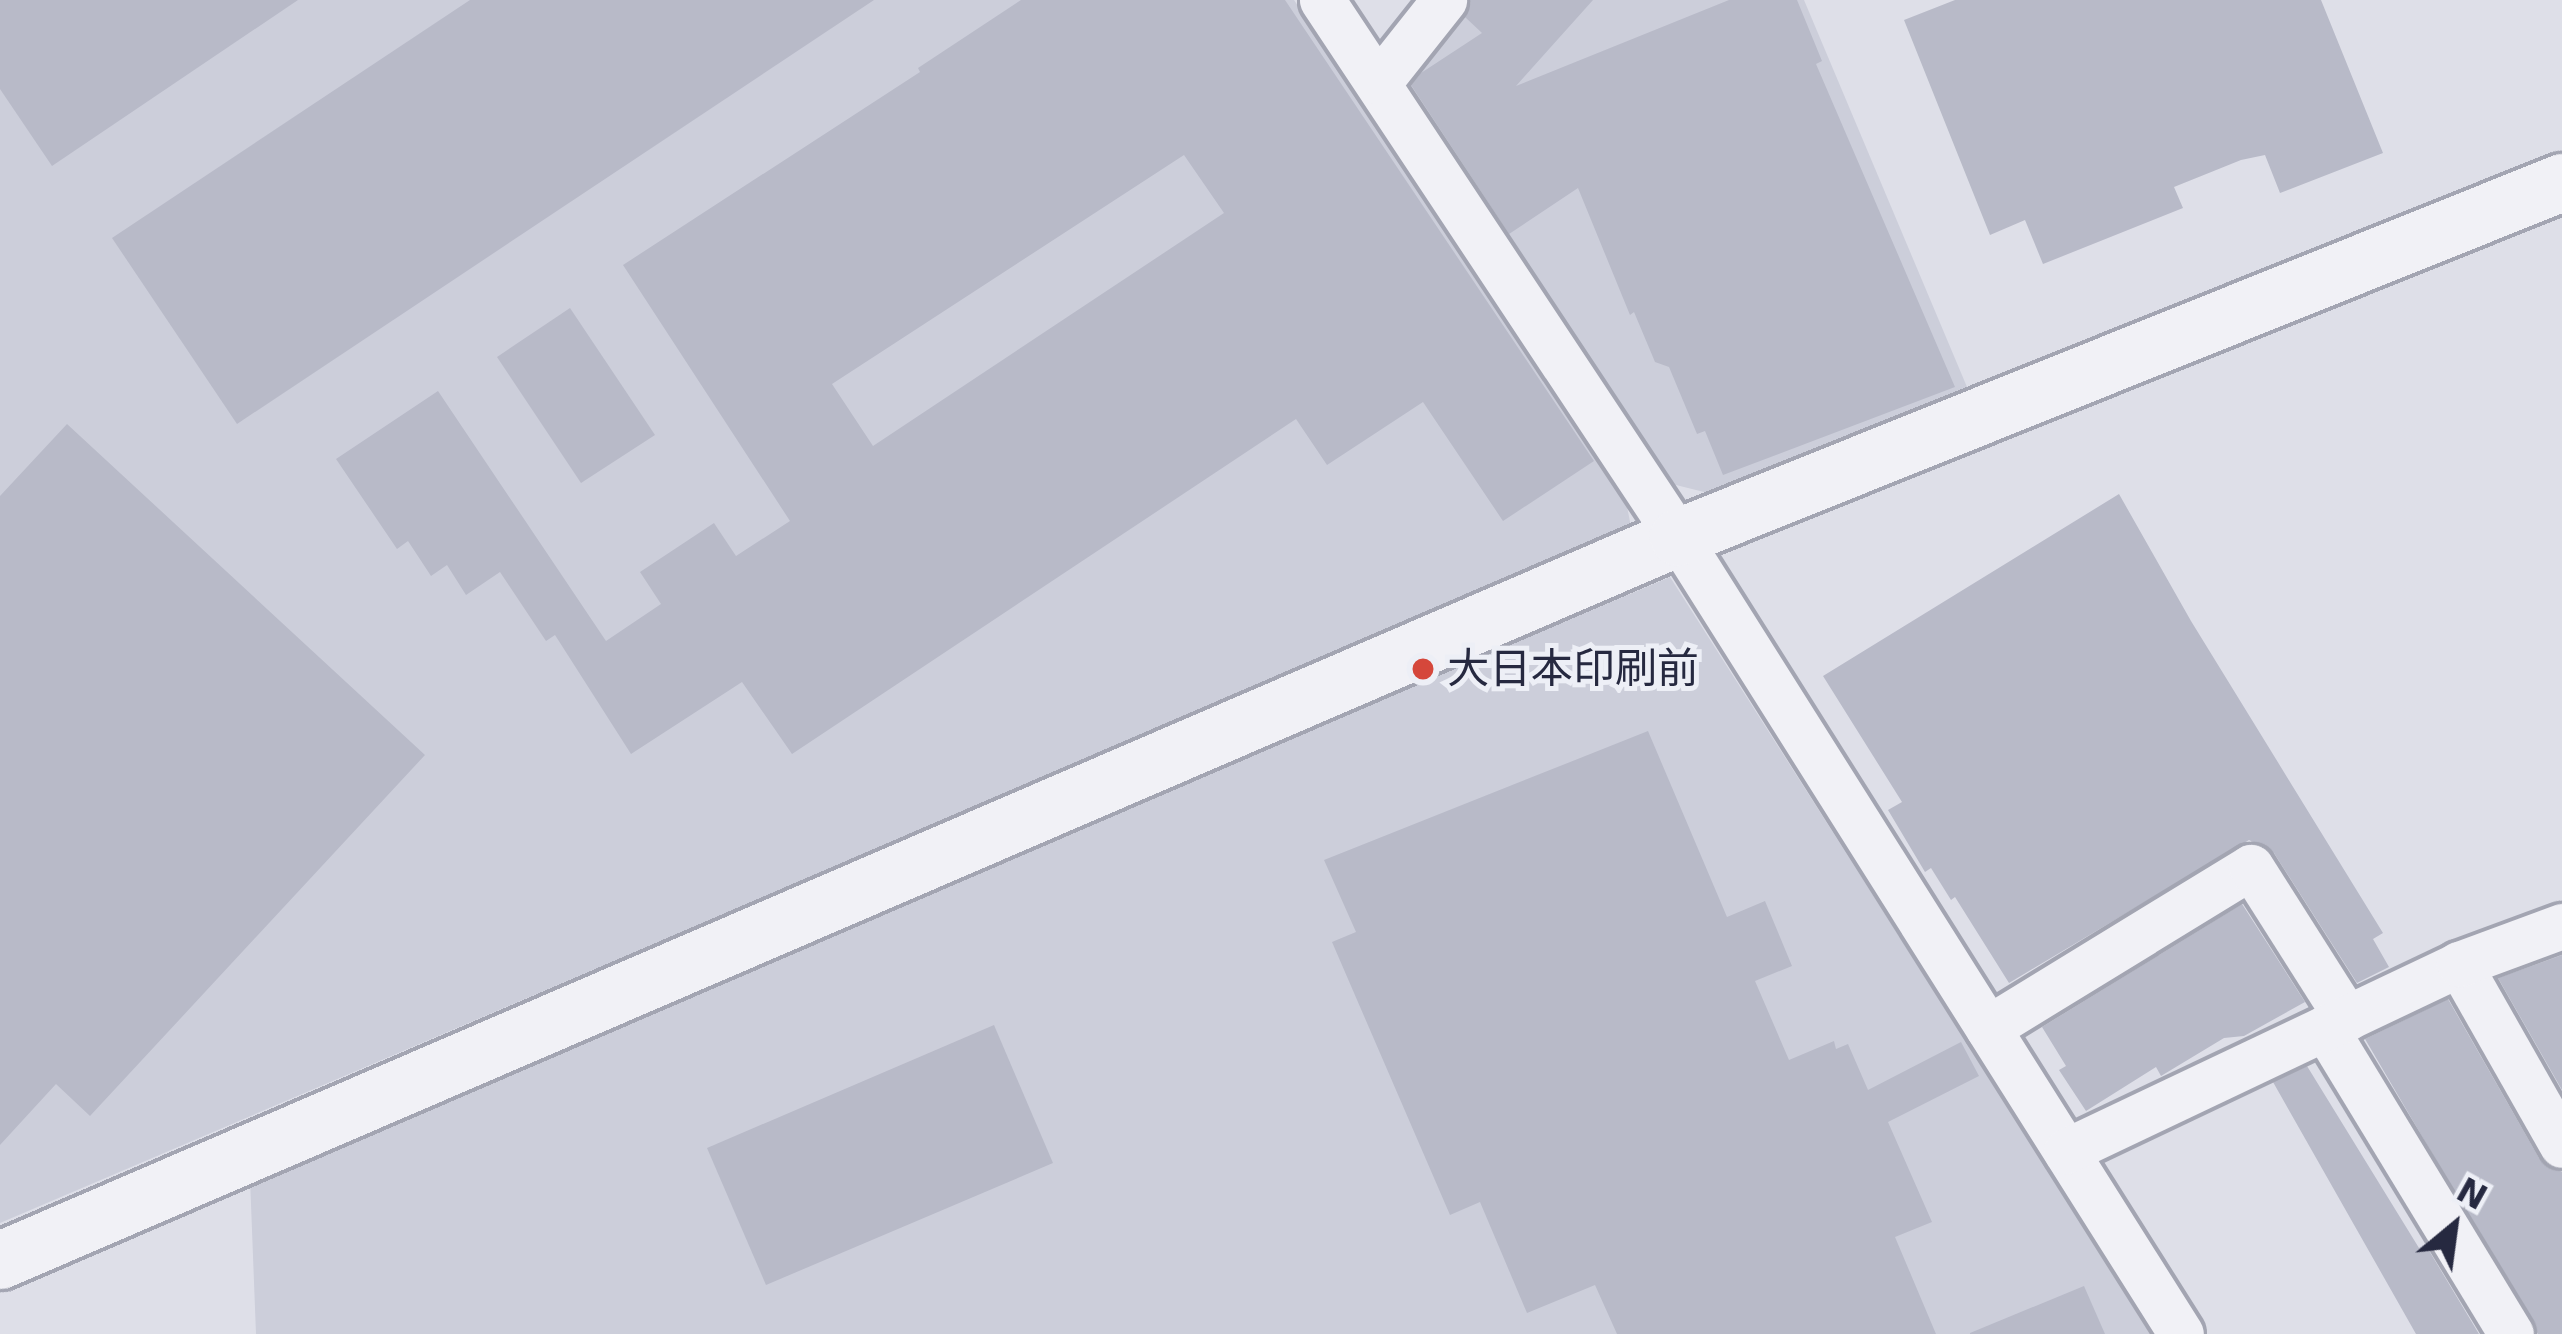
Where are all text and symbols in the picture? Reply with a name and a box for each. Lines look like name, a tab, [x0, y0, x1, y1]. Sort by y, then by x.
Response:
place label: 大日本印刷前	[1447, 644, 1699, 694]
marker: 大日本印刷前	[1410, 656, 1436, 682]
north arrow	[2394, 1166, 2514, 1286]
text: N	[2450, 1170, 2493, 1218]

